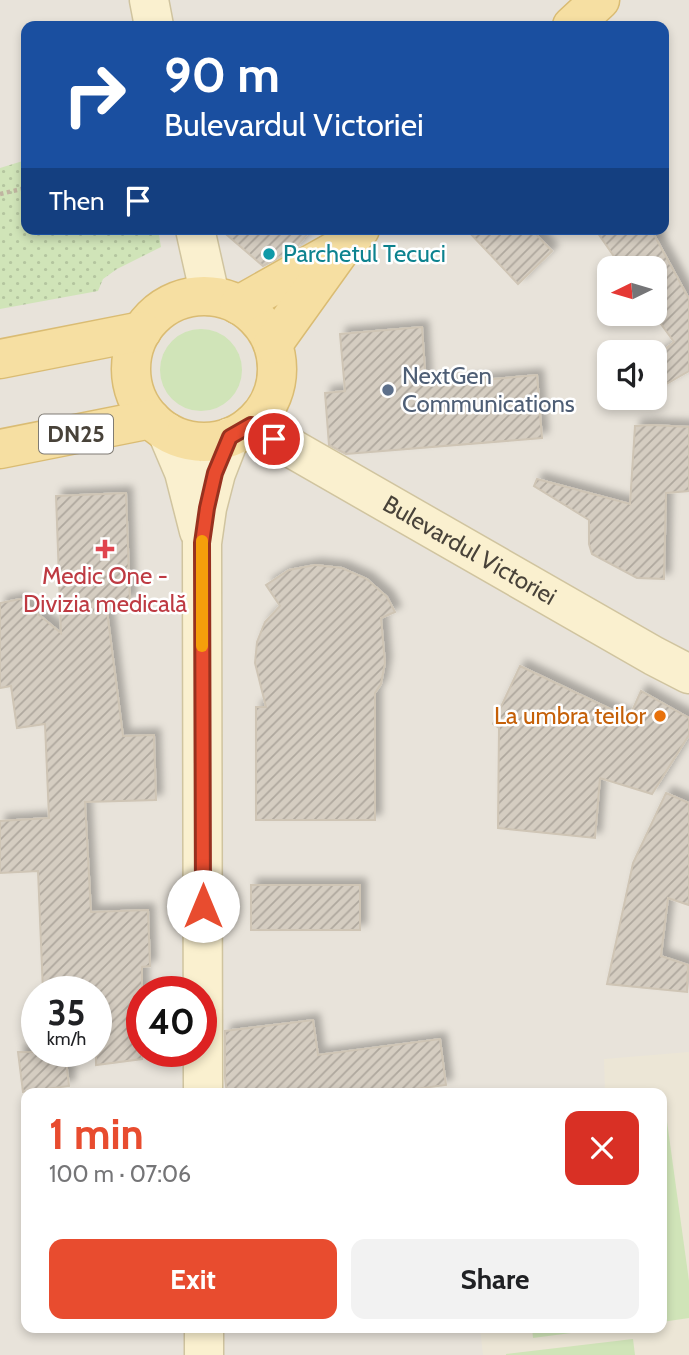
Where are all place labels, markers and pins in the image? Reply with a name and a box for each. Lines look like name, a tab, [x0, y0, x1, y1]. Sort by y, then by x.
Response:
place label: Parchetul Tecuci	[283, 239, 446, 268]
marker: Parchetul Tecuci	[261, 246, 277, 262]
place label: NextGen Communications	[402, 361, 575, 418]
marker: NextGen Communications	[380, 382, 396, 398]
pin	[244, 409, 304, 469]
marker: Medic One - Divizia medicală	[95, 539, 115, 559]
place label: Medic One - Divizia medicală	[23, 561, 187, 618]
place label: La umbra teilor	[494, 701, 646, 730]
marker: La umbra teilor	[652, 708, 668, 724]

